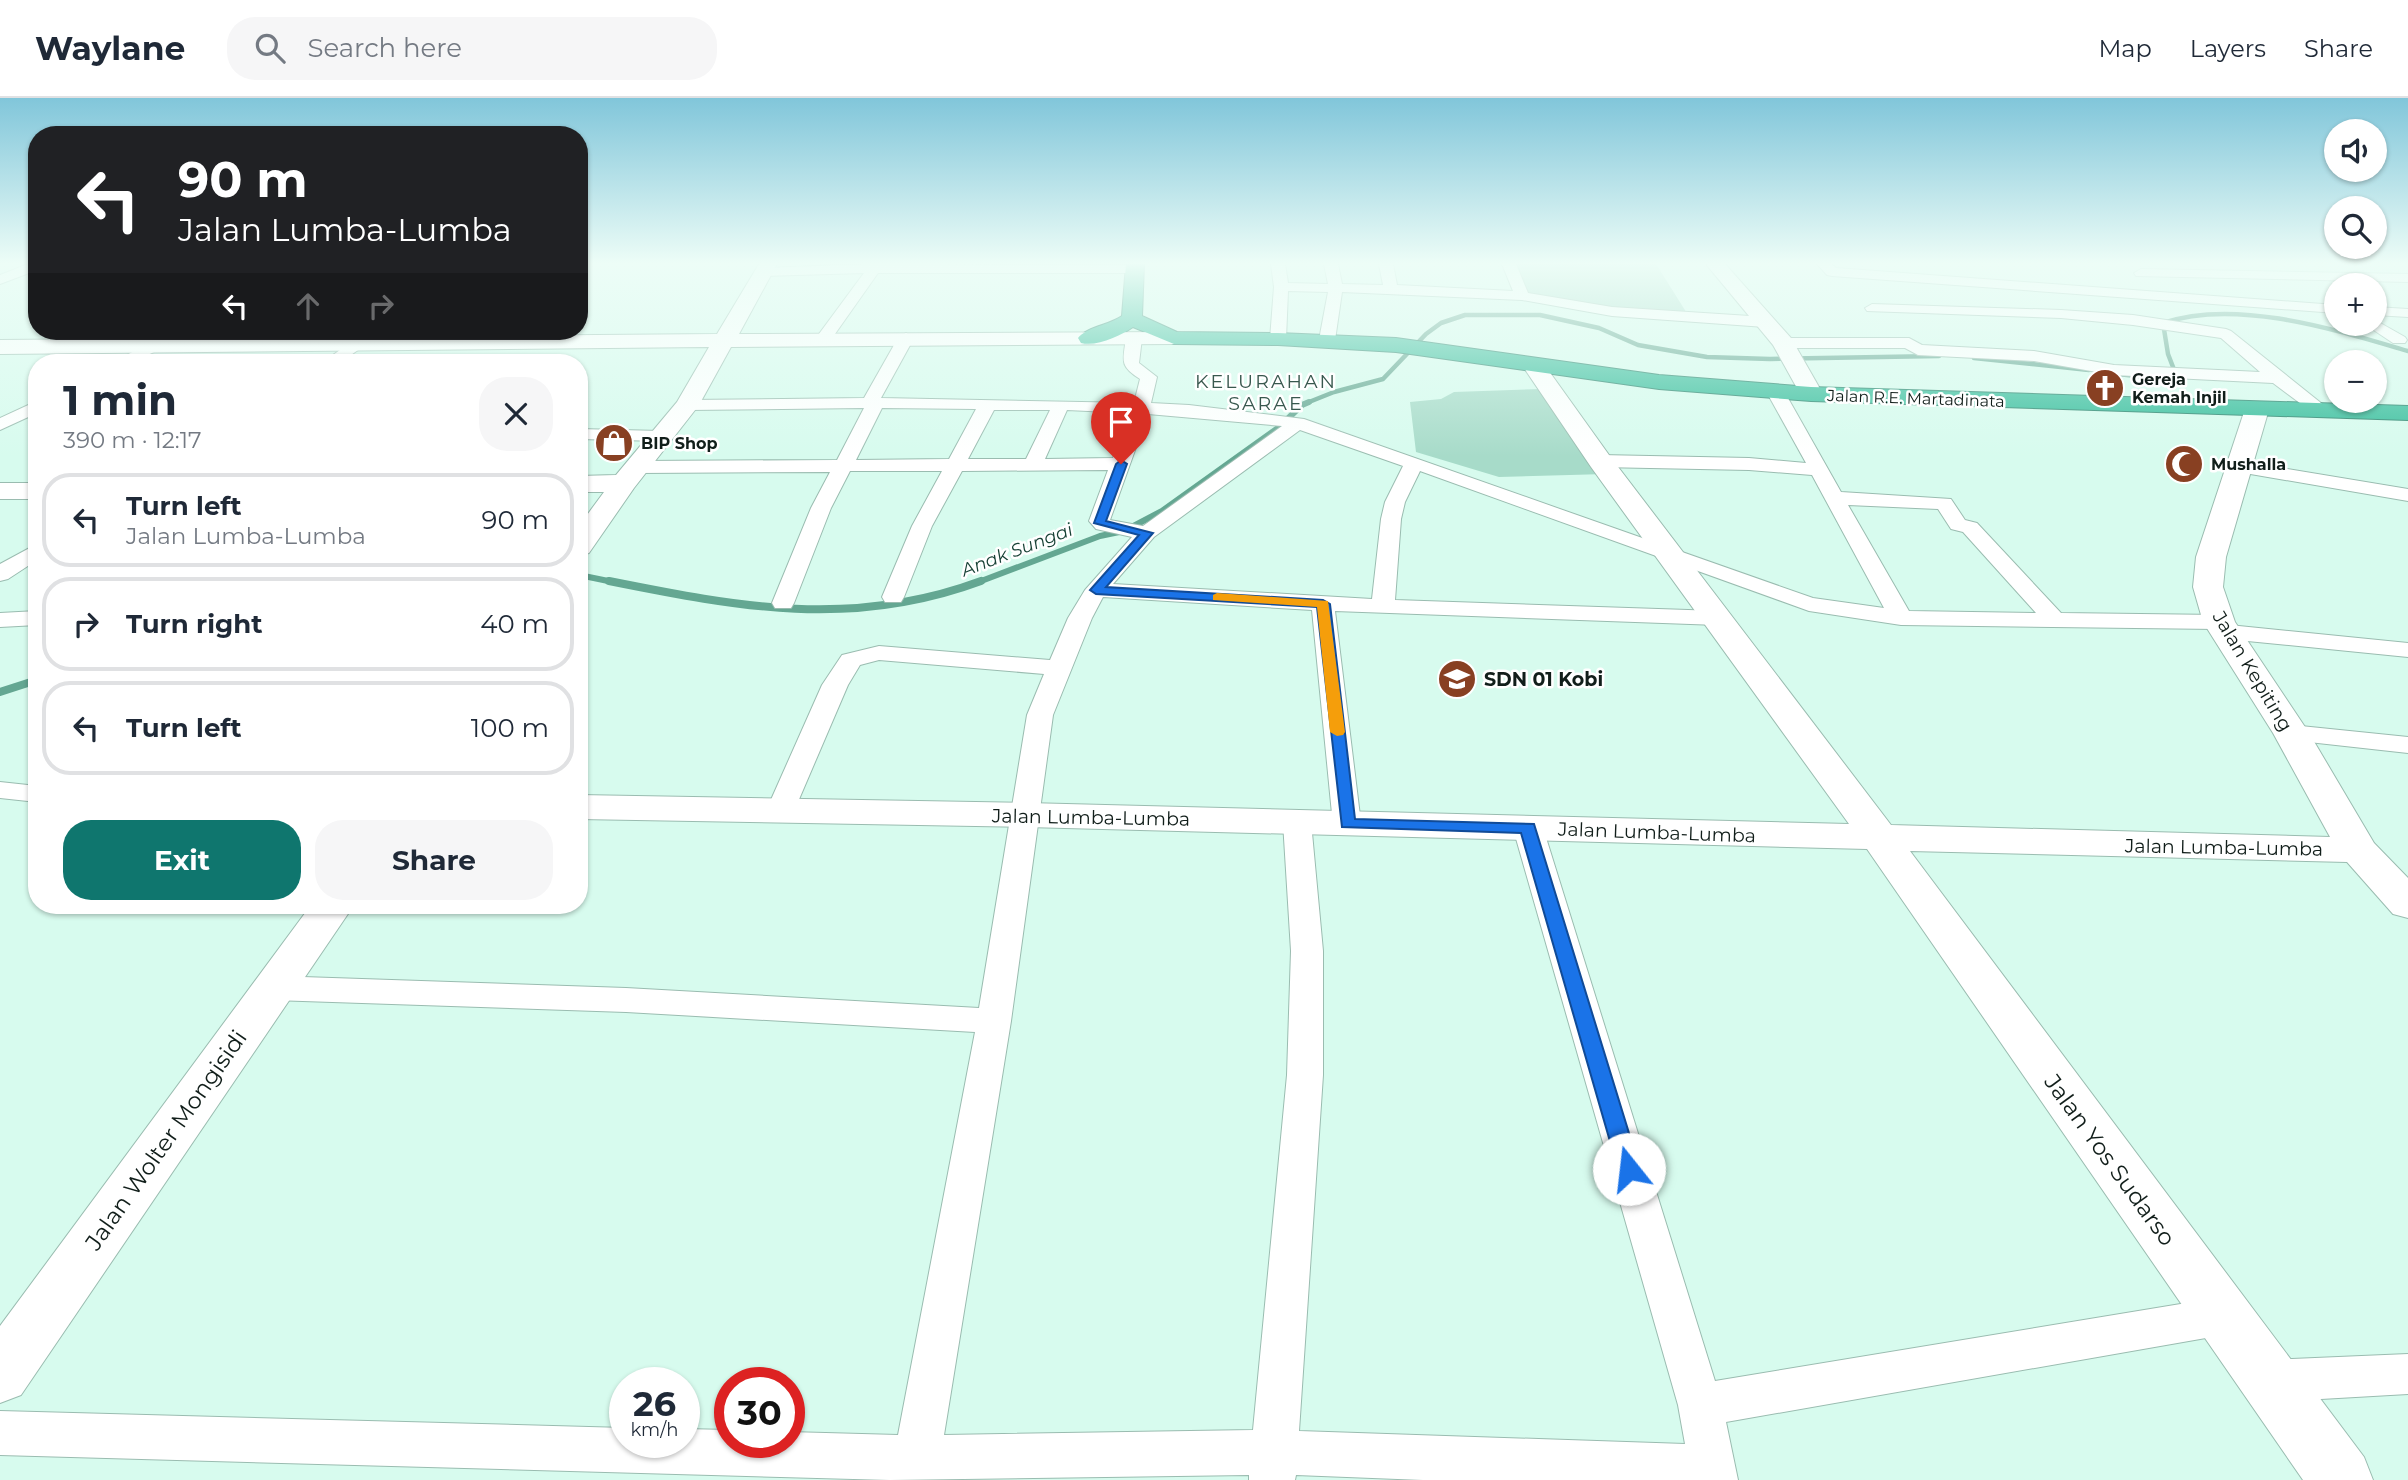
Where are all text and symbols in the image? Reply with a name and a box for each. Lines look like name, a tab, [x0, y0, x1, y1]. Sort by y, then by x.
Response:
search box	[227, 17, 717, 80]
text: Waylane	[35, 28, 185, 68]
icon: search	[251, 29, 289, 67]
text: Search here	[307, 32, 462, 64]
text: Map	[2098, 34, 2152, 63]
text: Layers	[2190, 34, 2266, 63]
text: Share	[2304, 34, 2373, 63]
map controls	[2324, 119, 2387, 413]
button: sound	[2324, 119, 2387, 182]
text: 90 m	[178, 150, 308, 209]
icon: left	[63, 154, 154, 245]
button: search	[2324, 196, 2387, 259]
text: Jalan Lumba-Lumba	[178, 210, 512, 249]
button: +	[2324, 273, 2387, 336]
icon: left	[216, 287, 254, 325]
icon: ahead	[289, 287, 327, 325]
icon: right	[362, 287, 400, 325]
button: −	[2324, 350, 2387, 413]
church icon: Gereja Kemah Injil	[2084, 367, 2126, 409]
district label: KELURAHAN SARAE	[1195, 370, 1337, 415]
place label: Gereja Kemah Injil	[2132, 370, 2227, 407]
text: 1 min	[63, 374, 177, 426]
button: close	[479, 377, 553, 451]
street label: Jalan R.E. Martadinata	[1826, 386, 2005, 411]
pin	[1091, 392, 1151, 464]
icon: arrive	[1102, 403, 1140, 441]
shop icon: BIP Shop	[593, 422, 635, 464]
text: 390 m · 12:17	[63, 426, 202, 454]
place label: BIP Shop	[641, 434, 718, 453]
mosque icon: Mushalla	[2163, 443, 2205, 485]
place label: Mushalla	[2211, 455, 2286, 474]
text: Turn left	[126, 490, 242, 522]
icon: left	[67, 501, 105, 539]
text: 90 m	[482, 504, 549, 536]
water label: Anak Sungai	[957, 519, 1076, 582]
text: Jalan Lumba-Lumba	[126, 522, 366, 550]
icon: right	[67, 605, 105, 643]
street label: Jalan Kepiting	[2207, 606, 2297, 735]
text: Turn right	[126, 608, 262, 640]
text: 40 m	[480, 608, 549, 640]
school or university icon: SDN 01 Kobi	[1436, 658, 1478, 700]
place label: SDN 01 Kobi	[1484, 668, 1603, 691]
icon: left	[67, 709, 105, 747]
text: Turn left	[126, 712, 242, 744]
text: 100 m	[471, 712, 549, 744]
street label: Jalan Lumba-Lumba	[991, 804, 1190, 831]
street label: Jalan Lumba-Lumba	[1557, 818, 1756, 847]
button: Exit	[63, 820, 301, 900]
button: Share	[315, 820, 553, 900]
street label: Jalan Lumba-Lumba	[2124, 834, 2323, 861]
street label: Jalan Wolter Mongisidi	[79, 1025, 253, 1256]
street label: Jalan Yos Sudarso	[2038, 1068, 2182, 1251]
position arrow	[1592, 1132, 1666, 1206]
speed limit sign: 30	[714, 1367, 805, 1458]
text: 26	[633, 1382, 676, 1425]
text: km/h	[630, 1419, 679, 1441]

